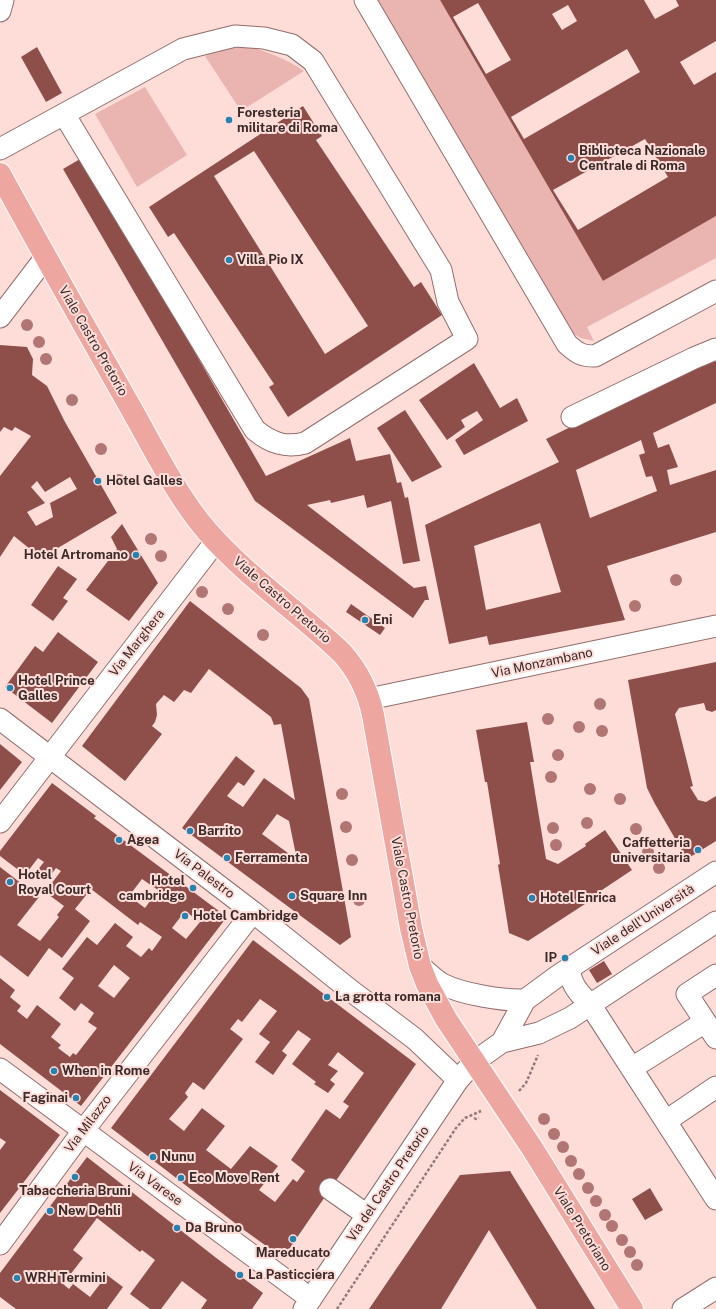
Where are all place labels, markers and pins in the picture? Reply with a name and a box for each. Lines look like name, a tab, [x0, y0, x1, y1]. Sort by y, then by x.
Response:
place label: Foresteria militare di Roma	[237, 105, 338, 136]
marker: Foresteria militare di Roma	[224, 115, 234, 125]
place label: Biblioteca Nazionale Centrale di Roma	[579, 143, 706, 174]
marker: Biblioteca Nazionale Centrale di Roma	[566, 153, 576, 163]
place label: Villa Pio IX	[237, 252, 304, 268]
marker: Villa Pio IX	[224, 255, 234, 265]
place label: Hotel Galles	[106, 473, 183, 489]
marker: Hotel Galles	[93, 476, 103, 486]
place label: Hotel Artromano	[24, 547, 128, 563]
marker: Hotel Artromano	[131, 550, 141, 560]
place label: Eni	[373, 612, 392, 628]
marker: Eni	[360, 615, 370, 625]
place label: Hotel Prince Galles	[18, 673, 95, 704]
marker: Hotel Prince Galles	[5, 683, 15, 693]
place label: Barrito	[198, 823, 241, 839]
marker: Barrito	[185, 826, 195, 836]
place label: Agea	[127, 832, 159, 848]
marker: Agea	[114, 835, 124, 845]
place label: Caffetteria universitaria	[612, 835, 690, 866]
marker: Caffetteria universitaria	[693, 845, 703, 855]
place label: Ferramenta	[235, 850, 308, 866]
marker: Ferramenta	[222, 853, 232, 863]
place label: Hotel Royal Court	[18, 867, 91, 898]
place label: Hotel cambridge	[119, 873, 185, 904]
marker: Hotel Royal Court	[5, 877, 15, 887]
marker: Hotel cambridge	[188, 883, 198, 893]
place label: Square Inn	[300, 888, 367, 904]
place label: Hotel Enrica	[540, 890, 616, 906]
marker: Square Inn	[287, 891, 297, 901]
marker: Hotel Enrica	[527, 893, 537, 903]
place label: Hotel Cambridge	[193, 908, 298, 924]
marker: Hotel Cambridge	[180, 911, 190, 921]
place label: IP	[545, 950, 557, 966]
marker: IP	[560, 953, 570, 963]
place label: La grotta romana	[335, 989, 441, 1005]
marker: La grotta romana	[322, 992, 332, 1002]
place label: When in Rome	[62, 1063, 150, 1079]
marker: When in Rome	[49, 1066, 59, 1076]
place label: Faginai	[23, 1090, 68, 1106]
marker: Faginai	[71, 1093, 81, 1103]
place label: Nunu	[161, 1149, 194, 1165]
marker: Nunu	[148, 1152, 158, 1162]
place label: Eco Move Rent	[189, 1170, 280, 1186]
marker: Tabaccheria Bruni	[70, 1172, 80, 1182]
marker: Eco Move Rent	[176, 1173, 186, 1183]
place label: Tabaccheria Bruni	[19, 1183, 131, 1199]
place label: New Dehli	[58, 1203, 121, 1219]
marker: New Dehli	[45, 1206, 55, 1216]
place label: Da Bruno	[185, 1220, 242, 1236]
marker: Da Bruno	[172, 1223, 182, 1233]
marker: Mareducato	[288, 1234, 298, 1244]
place label: Mareducato	[256, 1245, 330, 1261]
place label: La Pasticciera	[248, 1267, 335, 1283]
place label: WRH Termini	[25, 1270, 106, 1286]
marker: La Pasticciera	[235, 1270, 245, 1280]
marker: WRH Termini	[12, 1273, 22, 1283]

